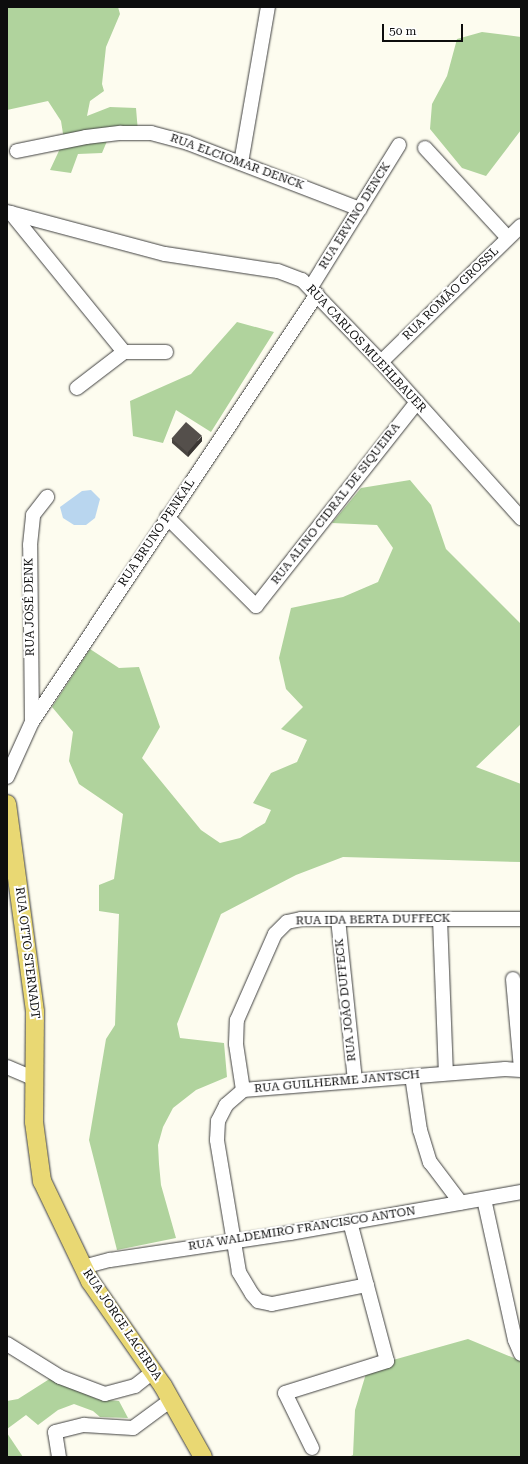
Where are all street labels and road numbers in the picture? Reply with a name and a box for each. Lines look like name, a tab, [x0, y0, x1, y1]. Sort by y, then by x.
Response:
street label: RUA ELCIOMAR DENCK	[168, 131, 306, 193]
street label: RUA ERVINO DENCK	[316, 160, 394, 272]
street label: RUA ROMÃO GROSSL	[400, 244, 502, 344]
street label: RUA CARLOS MUEHLBAUER	[303, 282, 429, 416]
street label: RUA ALINO CIDRAL DE SIQUEIRA	[268, 420, 404, 588]
street label: RUA BRUNO PENKAL	[116, 477, 198, 589]
street label: RUA JOSÉ DENK	[22, 558, 38, 656]
street label: RUA OTTO STERNADT	[12, 886, 42, 1020]
street label: RUA IDA BERTA DUFFECK	[296, 911, 450, 929]
street label: RUA JOÃO DUFFECK	[332, 938, 360, 1062]
street label: RUA GUILHERME JANTSCH	[254, 1068, 420, 1096]
street label: RUA WALDEMIRO FRANCISCO ANTON	[187, 1204, 417, 1254]
street label: RUA JORGE LACERDA	[79, 1267, 165, 1383]

